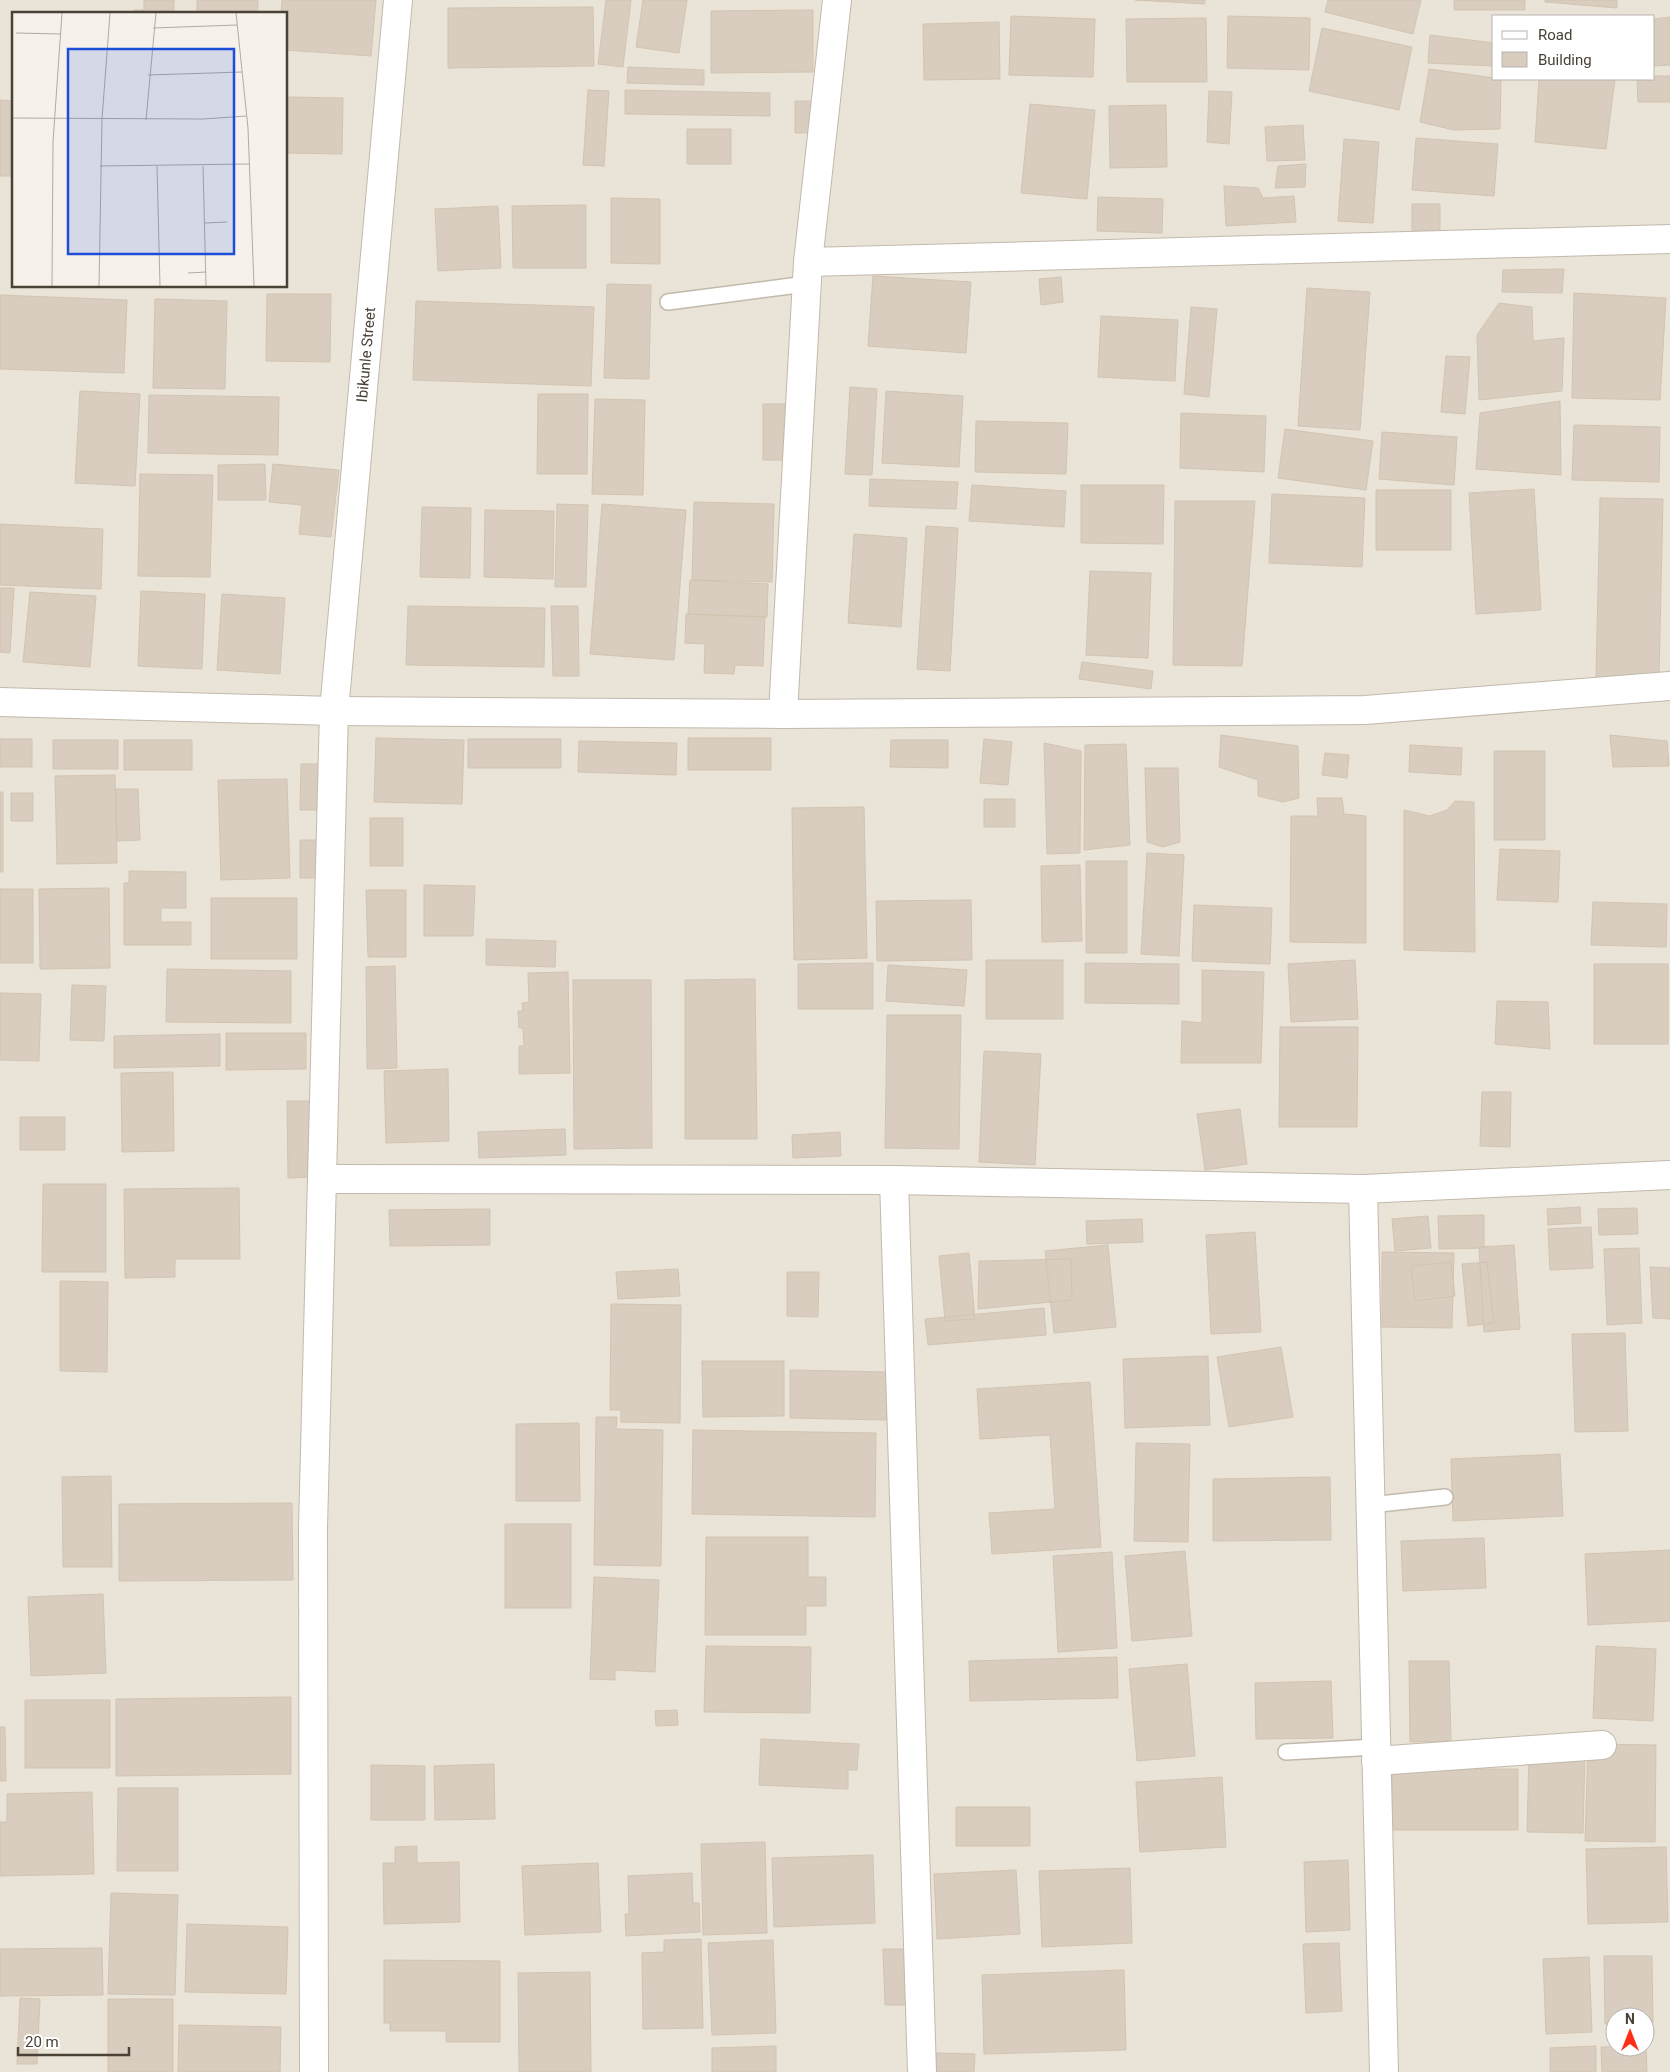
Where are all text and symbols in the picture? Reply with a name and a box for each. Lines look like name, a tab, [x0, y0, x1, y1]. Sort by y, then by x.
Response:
inset map	[12, 12, 288, 288]
legend	[1492, 15, 1655, 80]
text: Road	[1538, 26, 1572, 44]
text: Building	[1538, 51, 1592, 69]
street label: Ibikunle Street	[353, 306, 379, 403]
north arrow	[1605, 2007, 1655, 2057]
text: N	[1625, 2011, 1635, 2027]
scale bar	[18, 2024, 129, 2056]
text: 20 m	[25, 2033, 59, 2051]

